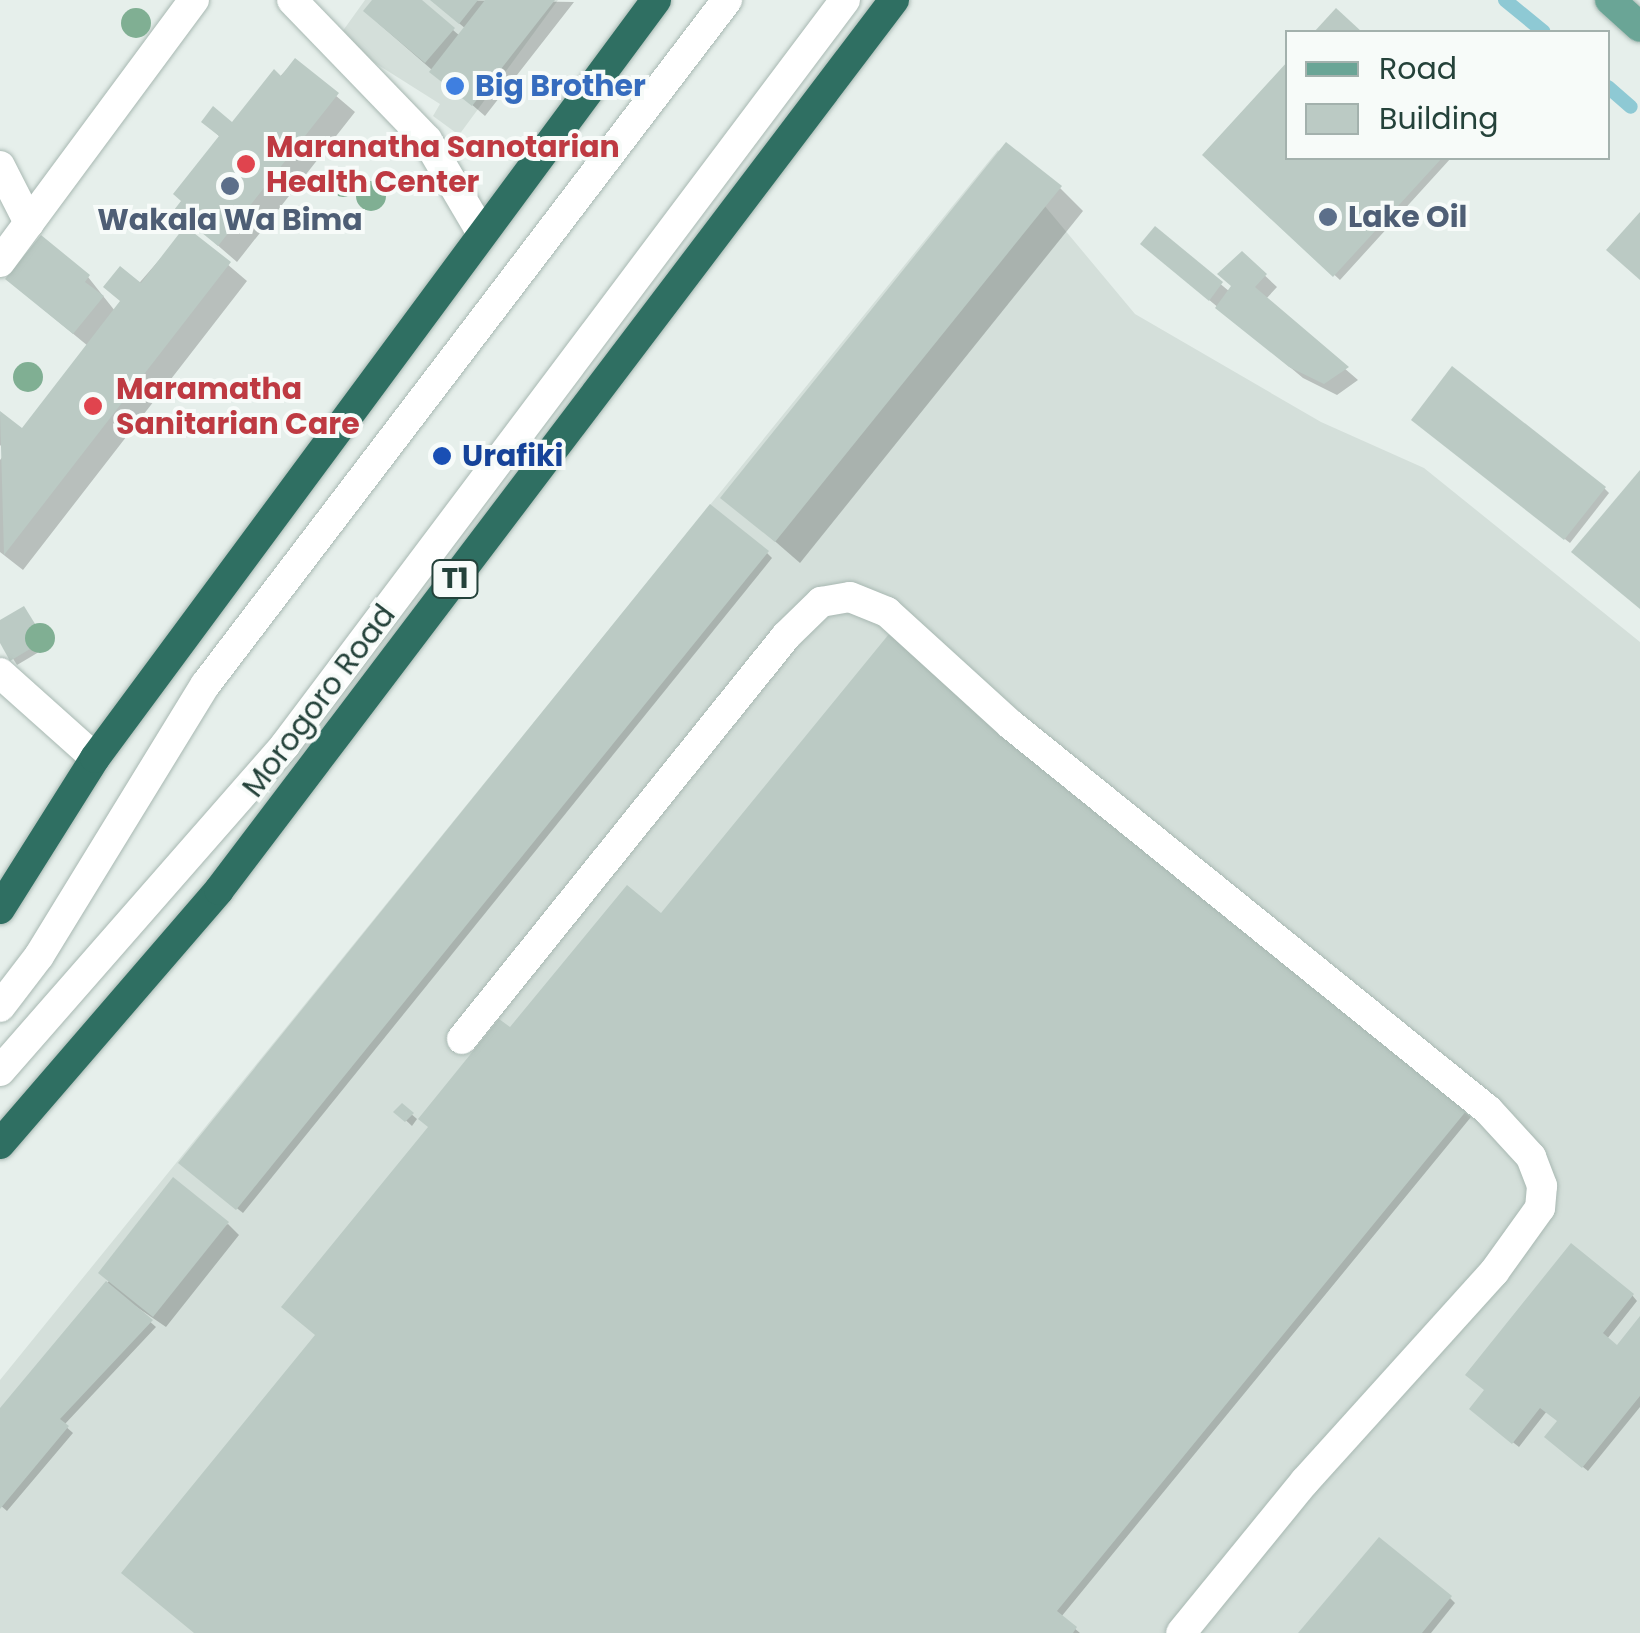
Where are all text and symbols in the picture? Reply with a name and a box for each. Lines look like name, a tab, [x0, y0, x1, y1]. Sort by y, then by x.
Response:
legend	[1285, 30, 1610, 160]
text: Road	[1379, 47, 1457, 90]
place label: Big Brother	[475, 68, 646, 104]
marker: Big Brother	[444, 75, 466, 97]
text: Building	[1379, 97, 1499, 140]
place label: Maranatha Sanotarian Health Center	[266, 129, 620, 200]
marker: Maranatha Sanotarian Health Center	[235, 153, 257, 175]
marker: Wakala Wa Bima	[219, 175, 241, 197]
place label: Lake Oil	[1348, 199, 1467, 235]
place label: Wakala Wa Bima	[97, 202, 363, 238]
marker: Lake Oil	[1317, 206, 1339, 228]
place label: Maramatha Sanitarian Care	[116, 371, 360, 442]
marker: Maramatha Sanitarian Care	[80, 393, 106, 419]
place label: Urafiki	[462, 438, 563, 474]
marker: Urafiki	[431, 445, 453, 467]
road number: T1	[430, 556, 480, 602]
street label: Morogoro Road	[235, 598, 403, 804]

